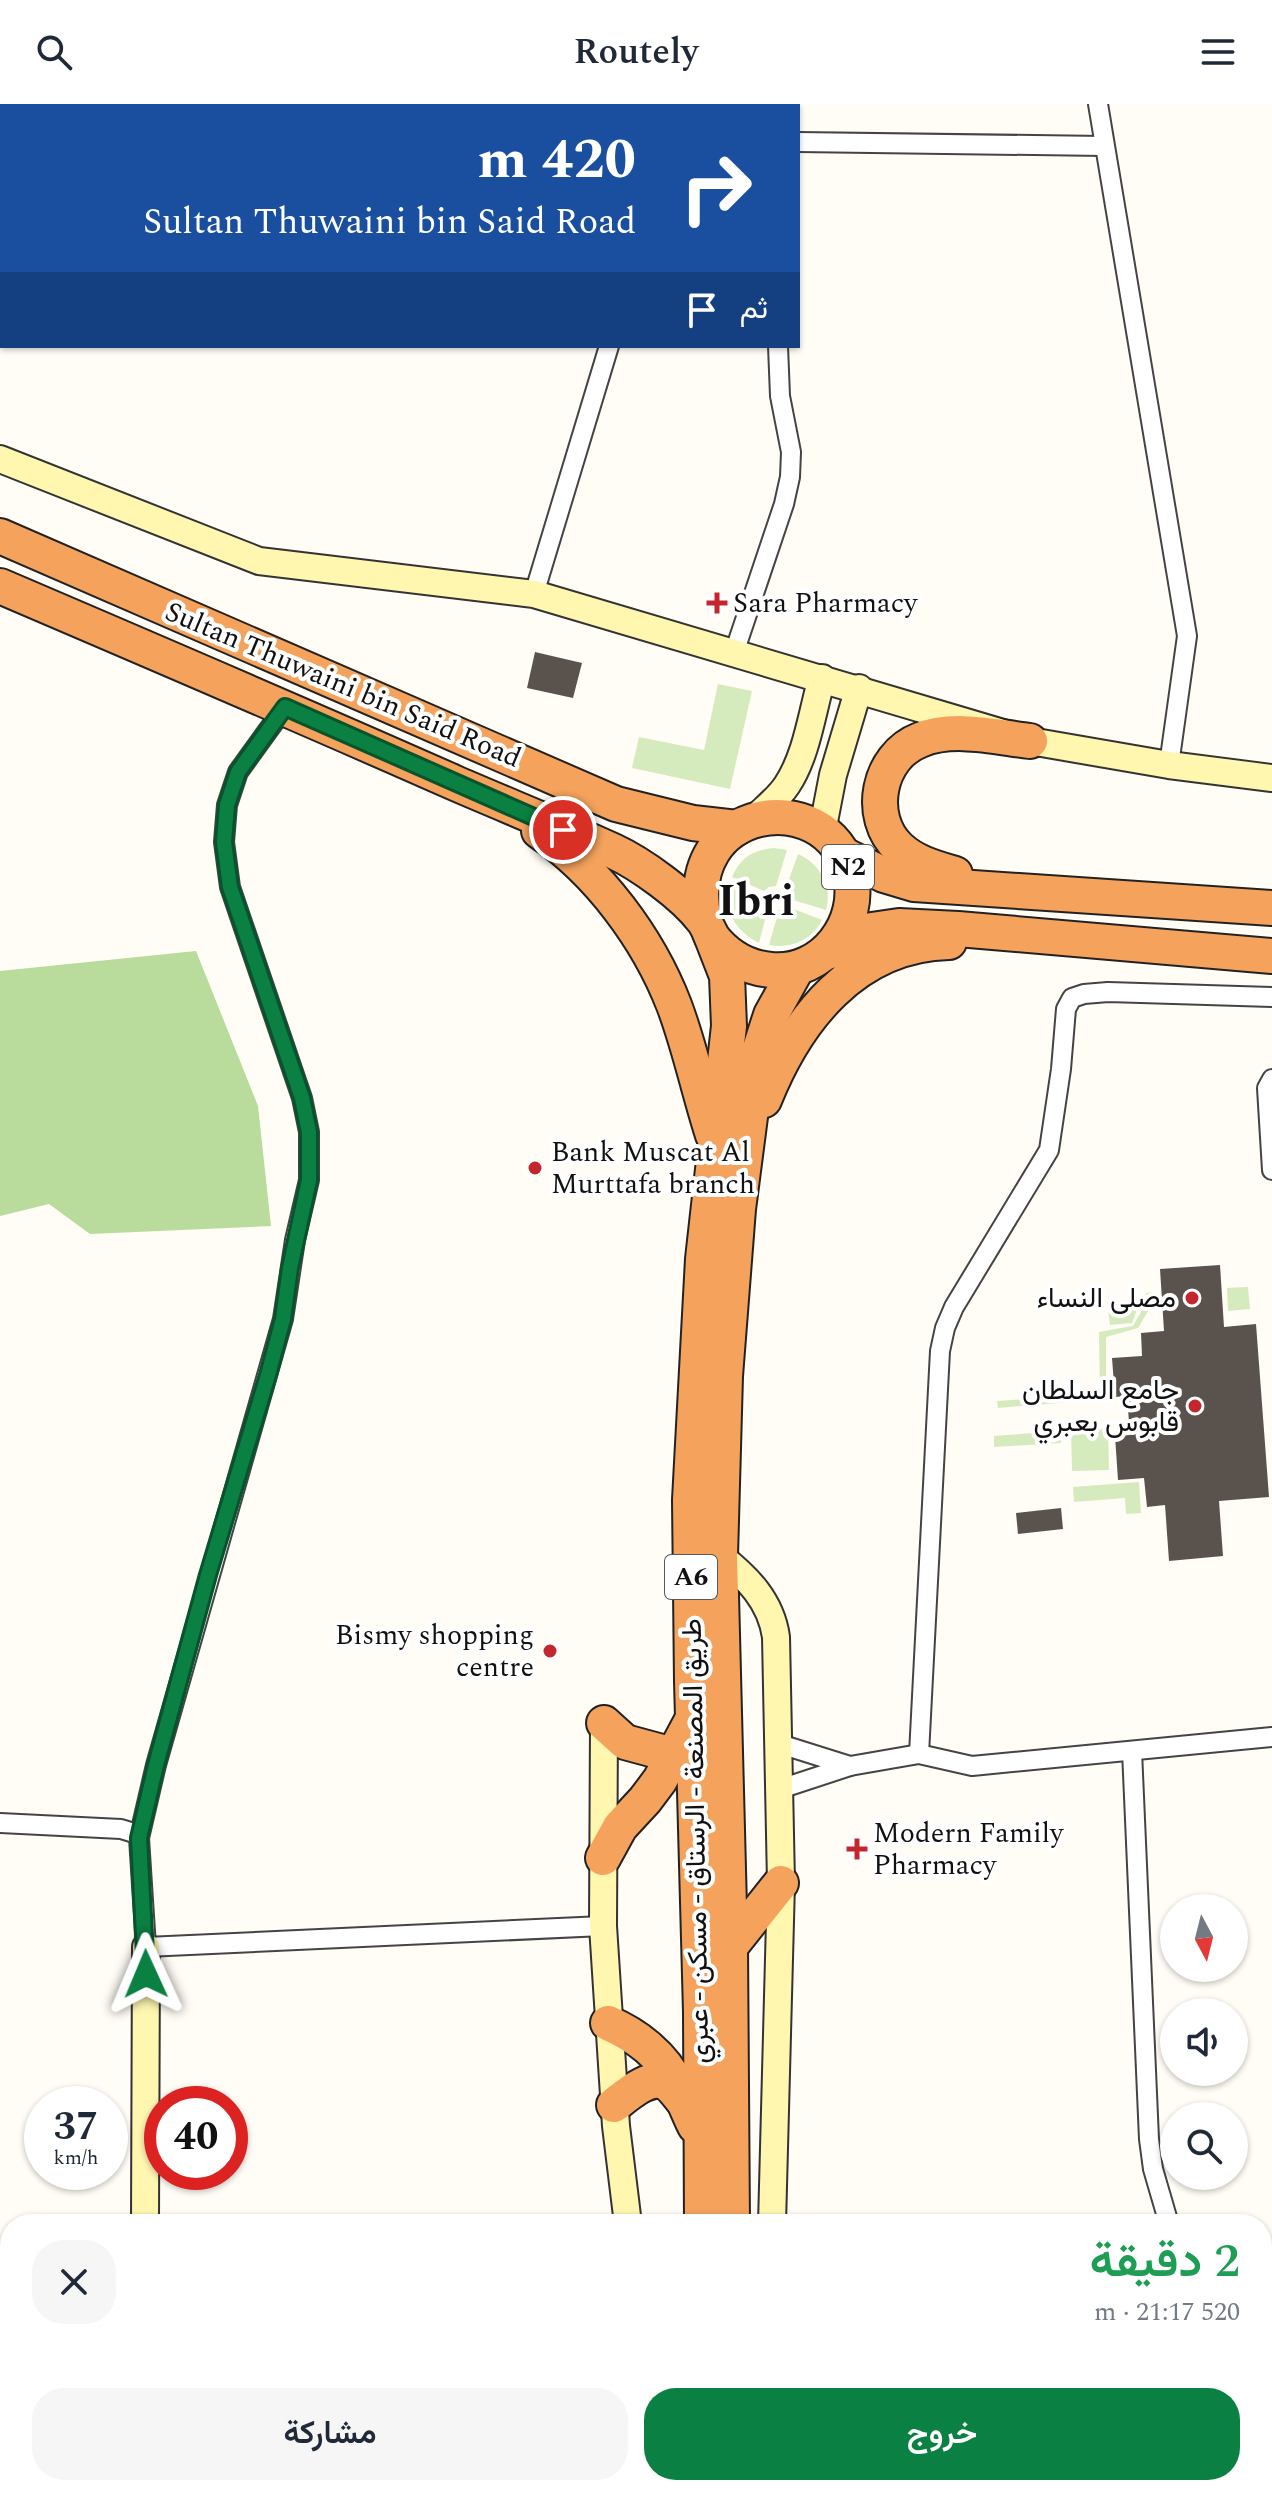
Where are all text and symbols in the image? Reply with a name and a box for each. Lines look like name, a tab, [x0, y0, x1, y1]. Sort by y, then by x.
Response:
text: Routely	[574, 25, 698, 80]
icon: search	[32, 30, 76, 74]
icon: menu	[1196, 30, 1240, 74]
text: 420 m	[477, 118, 636, 203]
icon: right	[664, 136, 768, 240]
text: Sultan Thuwaini bin Said Road	[143, 195, 636, 250]
text: ثم	[740, 286, 768, 332]
icon: arrive	[680, 288, 724, 332]
place label: Sara Pharmacy	[733, 582, 919, 625]
street label: Sultan Thuwaini bin Said Road	[158, 590, 528, 780]
marker: Sara Pharmacy	[708, 594, 726, 612]
pin	[529, 796, 597, 864]
icon: arrive	[541, 808, 585, 852]
road number: N2	[822, 845, 874, 889]
district label: Ibri	[717, 868, 795, 935]
place label: Bank Muscat Al Murttafa branch	[551, 1131, 755, 1206]
marker: Bank Muscat Al Murttafa branch	[526, 1159, 544, 1177]
place label: مصلى النساء	[1037, 1277, 1176, 1320]
marker: مصلى النساء	[1183, 1289, 1201, 1307]
place label: جامع السلطان قابوس بعبري	[1022, 1369, 1179, 1444]
marker: جامع السلطان قابوس بعبري	[1186, 1397, 1204, 1415]
road number: A6	[665, 1555, 717, 1599]
place label: Bismy shopping centre	[335, 1614, 534, 1689]
street label: طريق المصنعة - الرستاق - مسكن - عبري	[671, 1618, 721, 2064]
marker: Bismy shopping centre	[541, 1642, 559, 1660]
place label: Modern Family Pharmacy	[873, 1812, 1065, 1887]
marker: Modern Family Pharmacy	[848, 1840, 866, 1858]
north arrow	[1160, 1894, 1248, 1982]
map controls	[1160, 1894, 1248, 2190]
position arrow	[104, 1932, 188, 2016]
button: sound	[1160, 1998, 1248, 2086]
speed limit sign: 40	[144, 2086, 248, 2190]
text: 37	[54, 2097, 98, 2158]
button: search	[1160, 2102, 1248, 2190]
text: km/h	[54, 2143, 99, 2173]
text: 2 دقيقة	[1090, 2225, 1240, 2298]
button: close	[32, 2240, 116, 2324]
text: 520 m · 21:17	[1094, 2292, 1240, 2332]
button: مشاركة	[32, 2388, 628, 2480]
button: خروج	[644, 2388, 1240, 2480]

